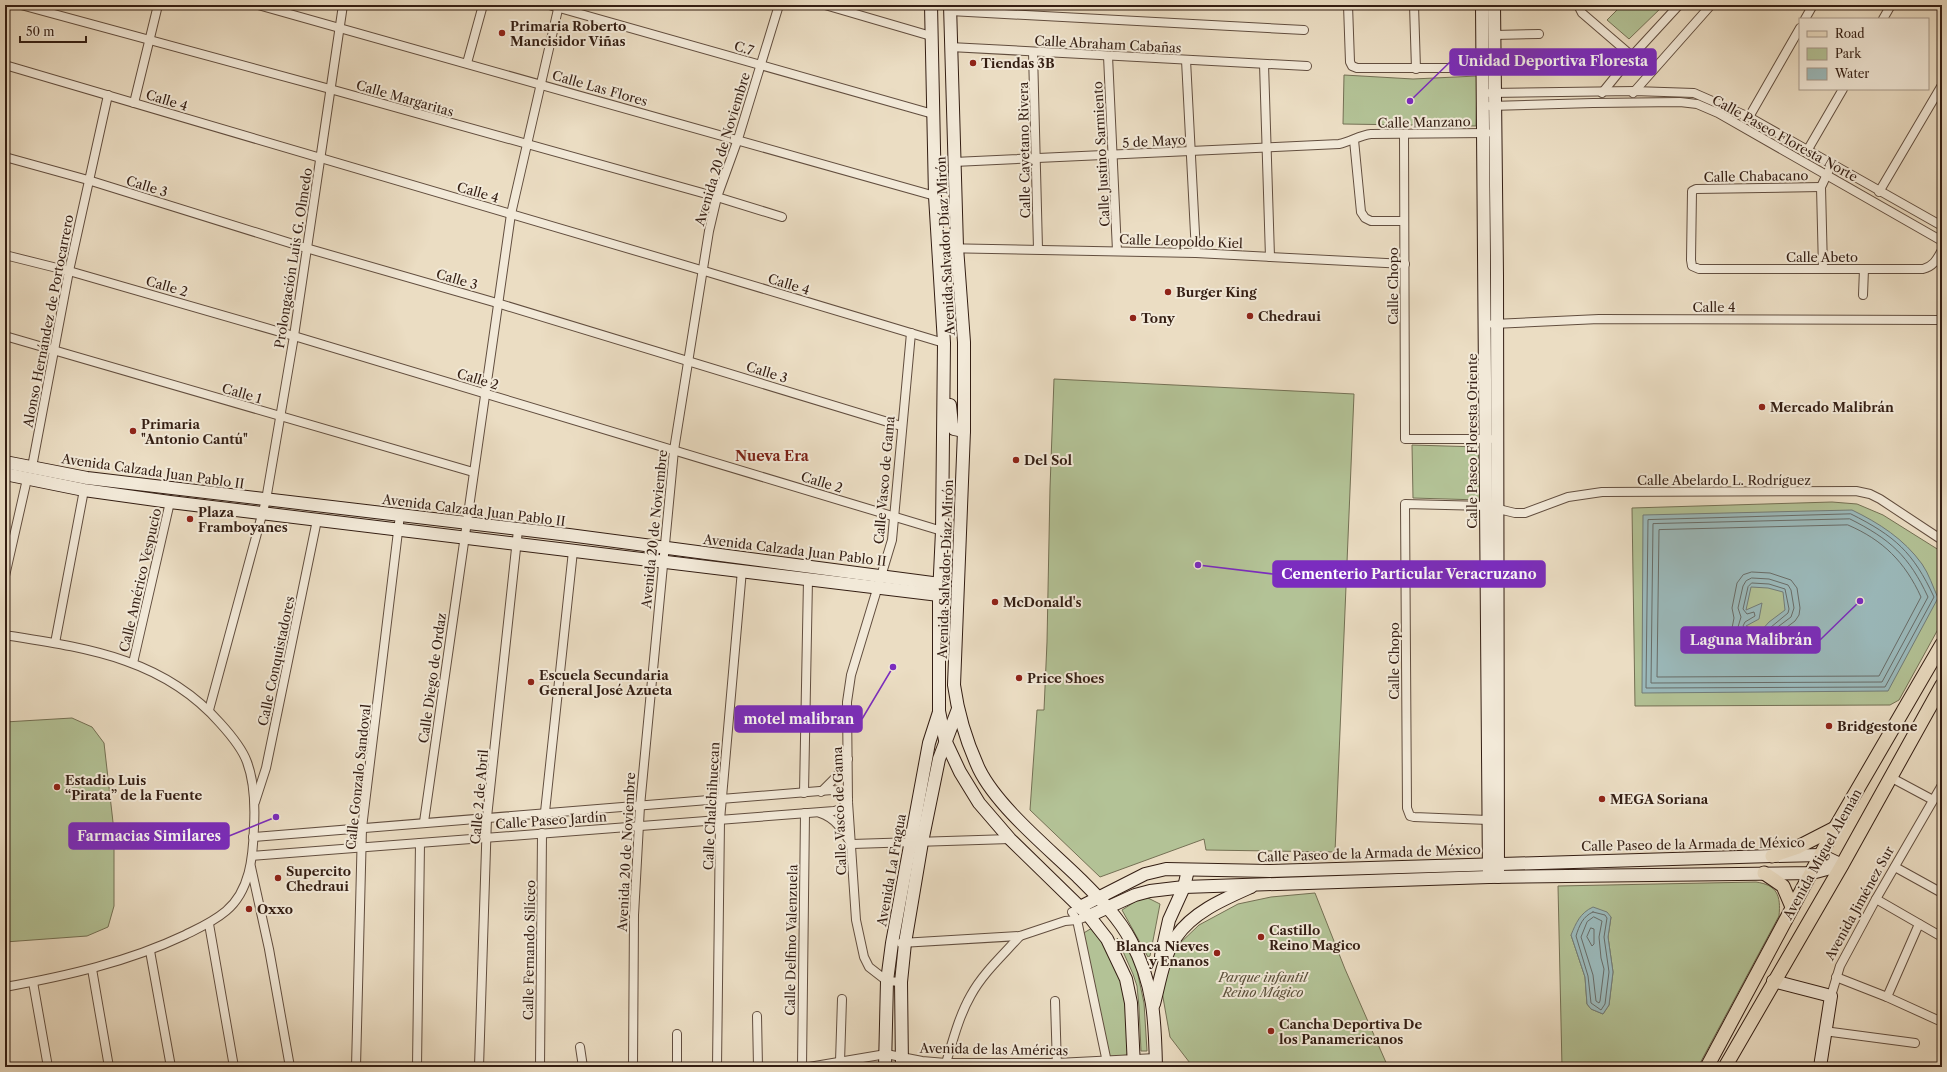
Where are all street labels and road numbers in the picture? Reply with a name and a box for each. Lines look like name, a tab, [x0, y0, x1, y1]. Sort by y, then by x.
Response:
street label: Calle Abraham Cabañas	[1034, 32, 1182, 56]
street label: C.7	[732, 38, 756, 59]
street label: Calle Las Flores	[551, 67, 650, 109]
street label: Avenida 20 de Noviembre	[691, 70, 753, 229]
street label: Calle Margaritas	[354, 76, 456, 120]
street label: Calle Cayetano Rivera	[1015, 81, 1033, 218]
street label: Calle Justino Sarmiento	[1089, 81, 1113, 227]
street label: Calle 4	[144, 86, 190, 114]
street label: Calle Paseo Floresta Norte	[1709, 91, 1861, 185]
street label: Calle Manzano	[1377, 113, 1471, 131]
street label: 5 de Mayo	[1122, 131, 1186, 151]
street label: Avenida Salvador Díaz Mirón	[932, 156, 958, 337]
street label: Prolongación Luis G. Olmedo	[271, 167, 315, 349]
street label: Calle Chabacano	[1703, 167, 1809, 185]
street label: Calle 3	[124, 172, 170, 200]
street label: Calle 4	[455, 178, 501, 206]
street label: Alonso Hernández de Portocarrero	[19, 213, 77, 430]
street label: Calle Leopoldo Kiel	[1119, 231, 1243, 251]
street label: Calle Chopo	[1385, 247, 1401, 325]
street label: Calle Abeto	[1786, 249, 1858, 265]
street label: Calle 3	[434, 265, 480, 293]
street label: Calle 4	[766, 270, 812, 298]
street label: Calle 2	[144, 272, 190, 300]
street label: Calle 4	[1693, 299, 1735, 315]
street label: Calle Paseo Floresta Oriente	[1464, 353, 1480, 529]
street label: Calle 3	[744, 358, 790, 386]
street label: Calle 2	[455, 365, 501, 393]
street label: Calle 1	[220, 380, 264, 406]
street label: Calle Vasco de Gama	[870, 415, 898, 545]
street label: Avenida 20 de Noviembre	[638, 449, 670, 610]
street label: Avenida Calzada Juan Pablo II	[60, 450, 246, 492]
street label: Calle 2	[799, 468, 845, 496]
street label: Calle Abelardo L. Rodríguez	[1637, 472, 1811, 488]
street label: Avenida Salvador Díaz Mirón	[934, 479, 956, 660]
street label: Avenida Calzada Juan Pablo II	[380, 491, 567, 529]
street label: Calle Américo Vespucio	[116, 507, 164, 653]
street label: Avenida Calzada Juan Pablo II	[701, 531, 888, 569]
street label: Calle Conquistadores	[254, 594, 298, 727]
street label: Calle Diego de Ordaz	[415, 611, 449, 744]
street label: Calle Chopo	[1386, 622, 1402, 700]
street label: Calle Gonzalo Sandoval	[342, 703, 374, 851]
street label: Calle Chalchihuecan	[700, 741, 722, 871]
street label: Calle Vasco de Gama	[829, 746, 849, 876]
street label: Calle 2 de Abril	[467, 749, 491, 845]
street label: Avenida 20 de Noviembre	[614, 772, 638, 933]
street label: Avenida Miguel Alemán	[1779, 786, 1865, 923]
street label: Calle Paseo Jardín	[495, 808, 607, 832]
street label: Avenida La Fragua	[873, 812, 909, 929]
street label: Calle Paseo de la Armada de México	[1581, 834, 1805, 854]
street label: Calle Paseo de la Armada de México	[1257, 841, 1481, 865]
street label: Avenida Jiménez Sur	[1821, 843, 1897, 964]
street label: Calle Delfino Valenzuela	[782, 864, 800, 1016]
street label: Calle Fernando Silíceo	[520, 880, 538, 1020]
street label: Avenida de las Américas	[919, 1040, 1069, 1058]

